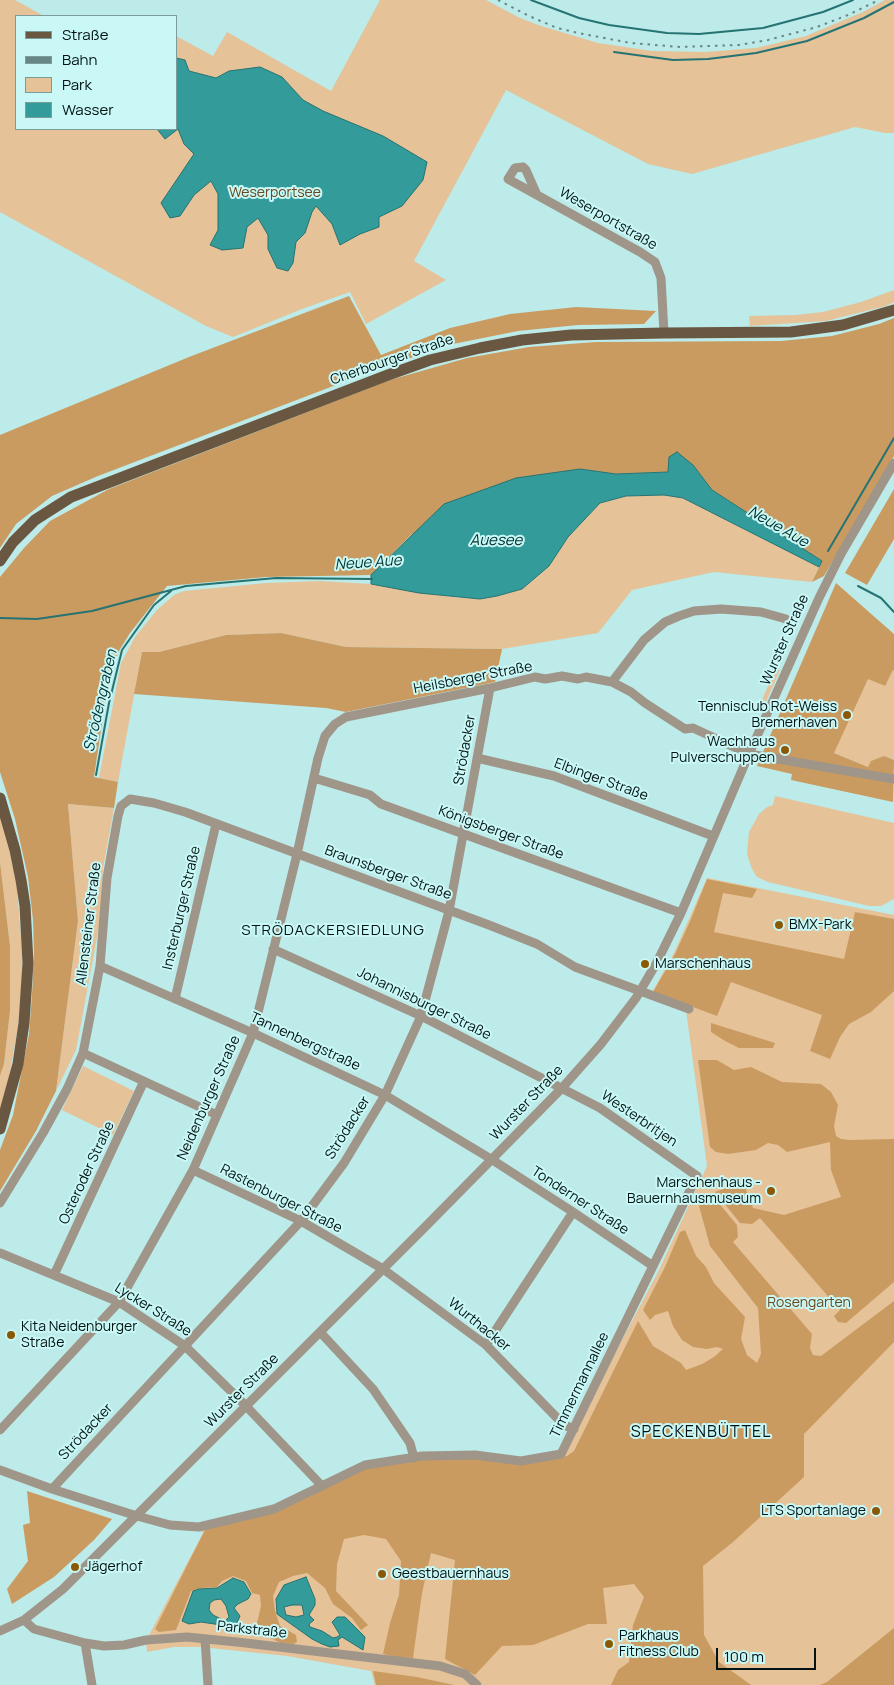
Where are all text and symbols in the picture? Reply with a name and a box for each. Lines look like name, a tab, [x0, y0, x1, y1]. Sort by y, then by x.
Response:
legend	[15, 15, 178, 130]
text: Straße	[62, 24, 108, 45]
text: Bahn	[62, 49, 97, 70]
text: Park	[62, 74, 92, 95]
text: Wasser	[62, 99, 114, 120]
street label: Weserportstraße	[556, 184, 660, 254]
park label: Weserportsee	[229, 185, 321, 201]
street label: Cherbourger Straße	[328, 331, 456, 389]
water label: Neue Aue	[745, 502, 811, 552]
water label: Auesee	[470, 532, 522, 550]
water label: Neue Aue	[334, 552, 402, 574]
street label: Wurster Straße	[757, 592, 813, 688]
water label: Strödengraben	[80, 648, 122, 754]
street label: Heilsberger Straße	[412, 658, 534, 698]
place label: Tennisclub Rot-Weiss Bremerhaven	[698, 699, 837, 732]
marker: Tennisclub Rot-Weiss Bremerhaven	[841, 709, 853, 721]
street label: Strödacker	[451, 713, 479, 787]
place label: Wachhaus Pulverschuppen	[671, 734, 775, 766]
marker: Wachhaus Pulverschuppen	[779, 744, 791, 756]
street label: Elbinger Straße	[552, 755, 650, 805]
street label: Königsberger Straße	[436, 803, 566, 863]
street label: Braunsberger Straße	[322, 842, 454, 904]
street label: Insterburger Straße	[160, 844, 204, 972]
street label: Allensteiner Straße	[73, 862, 105, 986]
place label: BMX-Park	[789, 917, 852, 933]
marker: BMX-Park	[773, 919, 785, 931]
district label: STRÖDACKERSIEDLUNG	[239, 922, 427, 940]
place label: Marschenhaus	[655, 956, 751, 972]
marker: Marschenhaus	[639, 958, 651, 970]
street label: Johannisburger Straße	[354, 964, 494, 1044]
street label: Tannenbergstraße	[247, 1009, 363, 1075]
street label: Neidenburger Straße	[174, 1033, 244, 1163]
street label: Wurster Straße	[487, 1062, 567, 1144]
street label: Westerbritjen	[598, 1087, 680, 1151]
street label: Strödacker	[322, 1093, 374, 1163]
street label: Osteroder Straße	[56, 1119, 118, 1227]
street label: Rastenburger Straße	[217, 1161, 345, 1237]
street label: Tonderner Straße	[528, 1163, 632, 1239]
place label: Marschenhaus - Bauernhausmuseum	[627, 1175, 761, 1208]
marker: Marschenhaus - Bauernhausmuseum	[765, 1185, 777, 1197]
street label: Lycker Straße	[111, 1280, 195, 1340]
street label: Wurthacker	[444, 1295, 514, 1355]
park label: Rosengarten	[767, 1295, 851, 1311]
place label: Kita Neidenburger Straße	[21, 1319, 137, 1351]
marker: Kita Neidenburger Straße	[5, 1329, 17, 1341]
street label: Timmermannallee	[547, 1329, 613, 1441]
street label: Wurster Straße	[201, 1350, 283, 1432]
street label: Strödacker	[56, 1400, 116, 1464]
district label: SPECKENBÜTTEL	[629, 1423, 773, 1443]
place label: LTS Sportanlage	[761, 1503, 866, 1519]
marker: LTS Sportanlage	[870, 1505, 882, 1517]
place label: Jägerhof	[85, 1559, 142, 1575]
marker: Jägerhof	[69, 1561, 81, 1573]
place label: Geestbauernhaus	[392, 1566, 509, 1582]
marker: Geestbauernhaus	[376, 1568, 388, 1580]
street label: Parkstraße	[216, 1618, 288, 1642]
place label: Parkhaus Fitness Club	[619, 1628, 699, 1660]
marker: Parkhaus Fitness Club	[603, 1638, 615, 1650]
scale bar	[719, 1638, 819, 1670]
text: 100 m	[724, 1646, 764, 1667]

